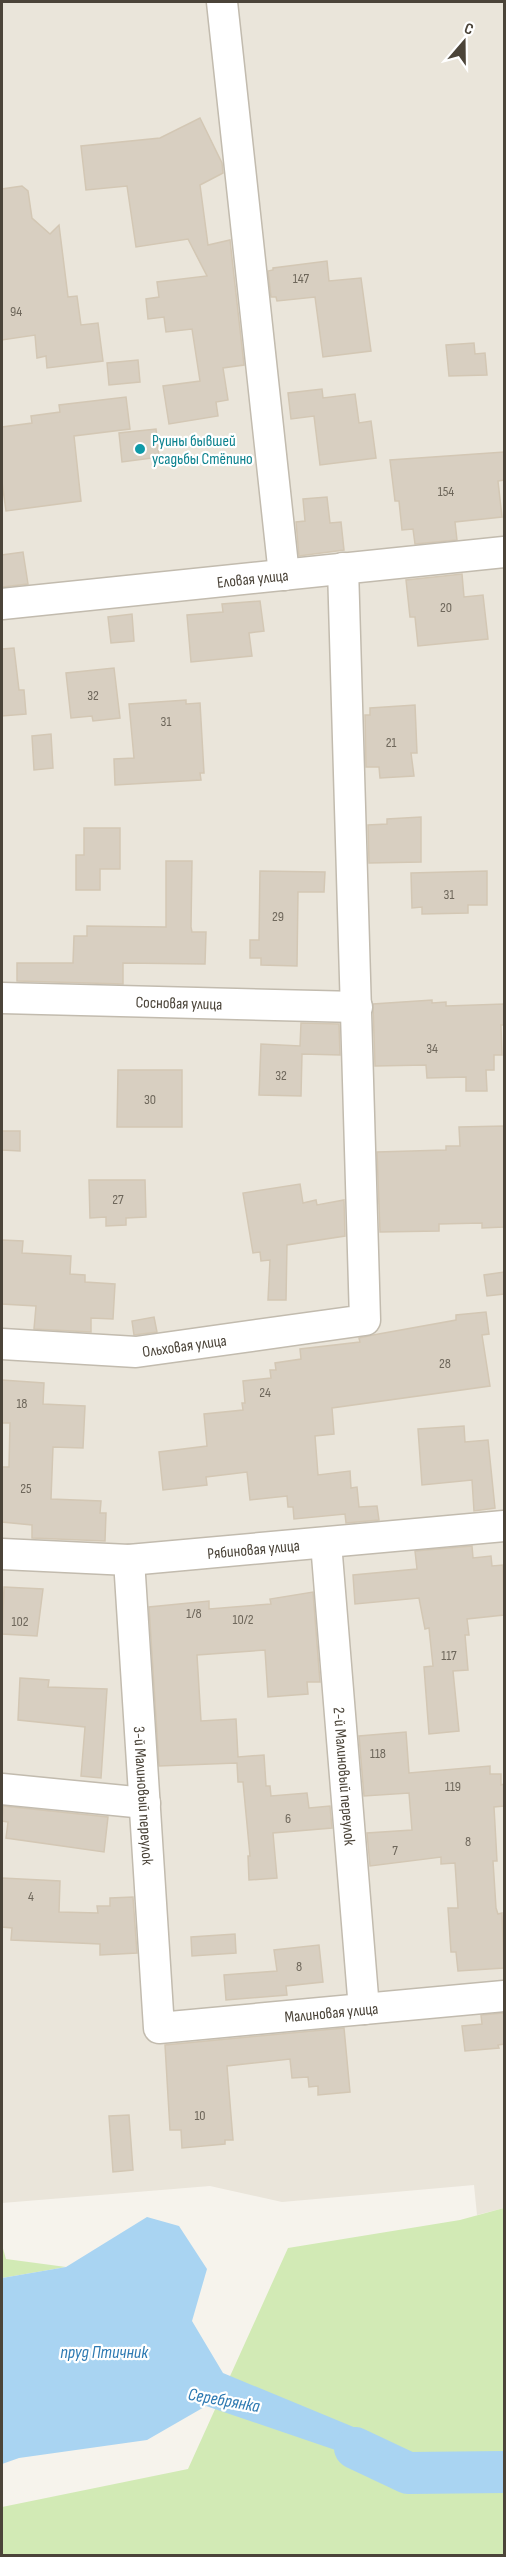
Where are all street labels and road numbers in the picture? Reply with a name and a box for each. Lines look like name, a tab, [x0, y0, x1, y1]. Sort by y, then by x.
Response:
street label: Еловая улица	[216, 566, 290, 593]
street label: Сосновая улица	[135, 993, 223, 1015]
street label: Ольховая улица	[141, 1331, 228, 1362]
street label: Рябиновая улица	[206, 1537, 301, 1564]
street label: 2-й Малиновый переулок	[328, 1706, 359, 1847]
street label: 3-й Малиновый переулок	[129, 1726, 157, 1866]
street label: Малиновая улица	[284, 2000, 379, 2027]

